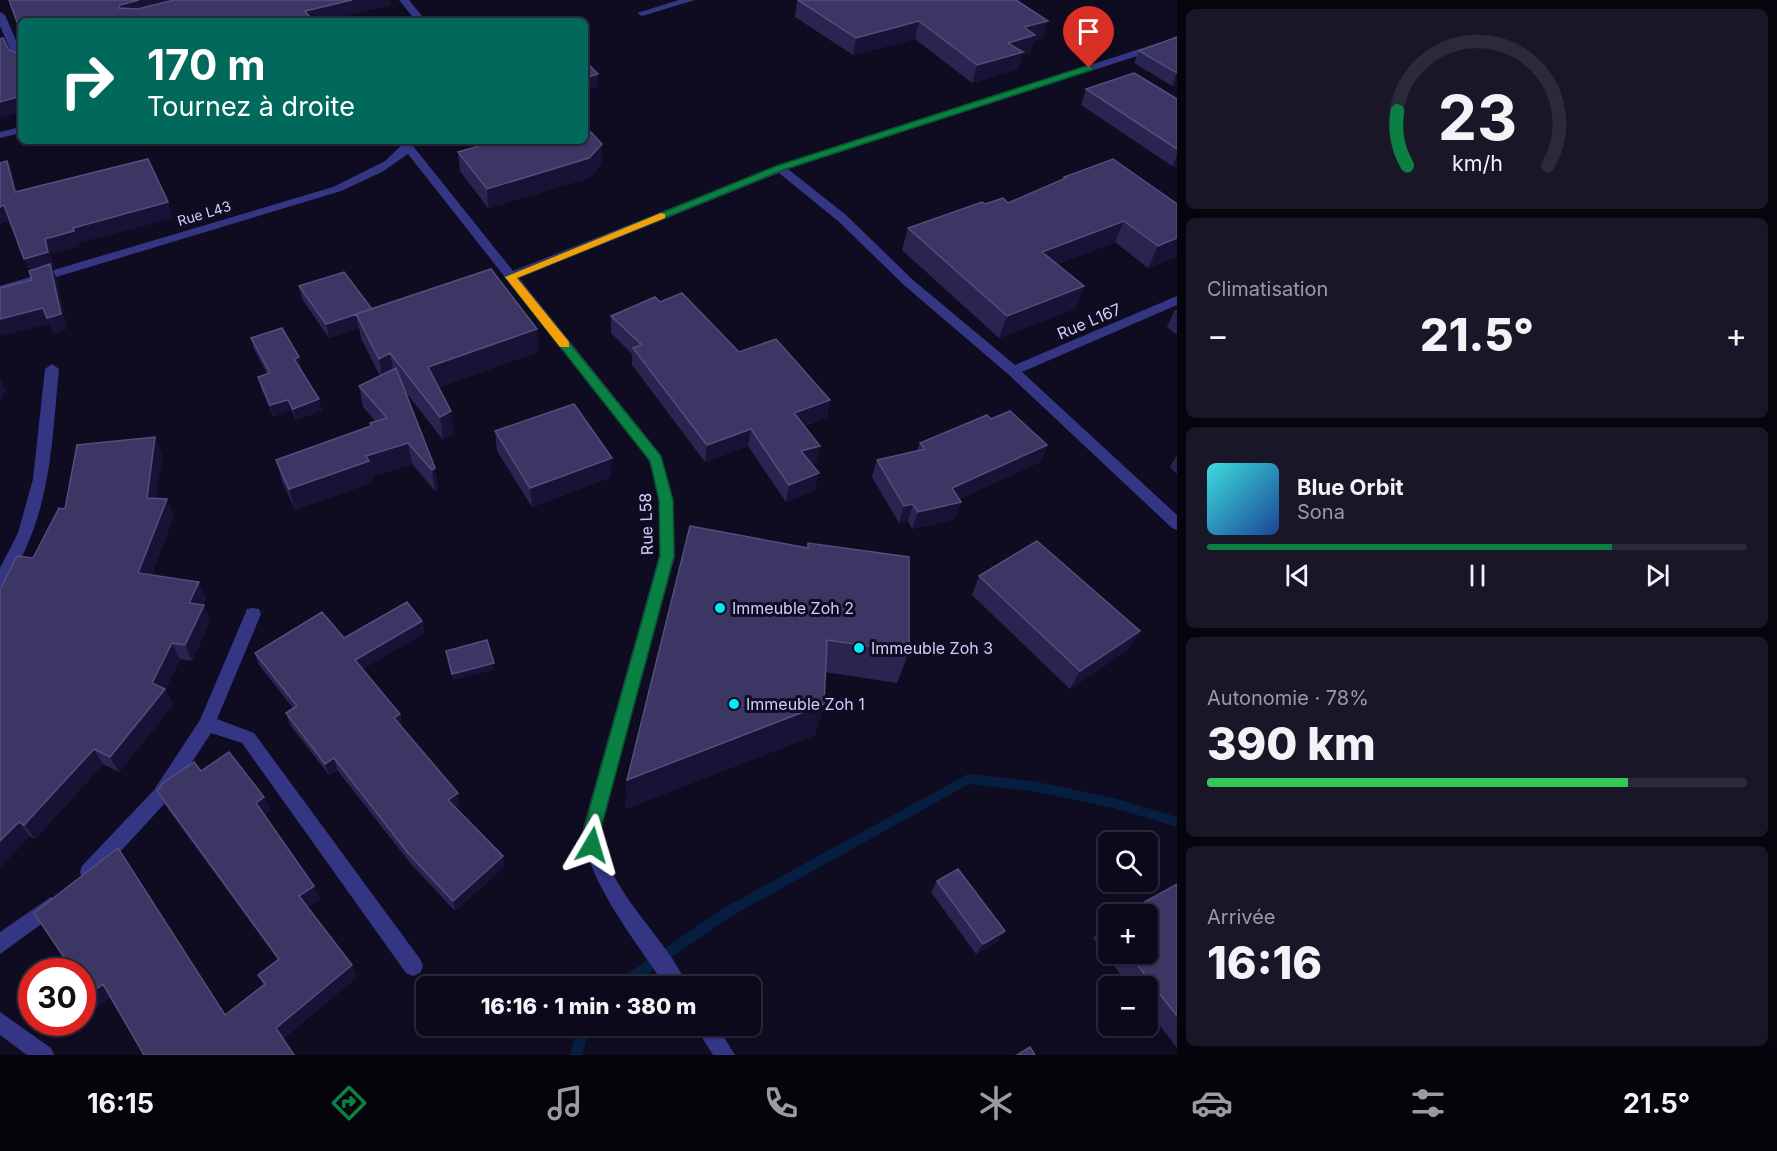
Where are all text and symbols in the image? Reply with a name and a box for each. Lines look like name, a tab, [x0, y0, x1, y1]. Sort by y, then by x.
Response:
pin	[1063, 6, 1114, 68]
icon: arrive	[1072, 15, 1105, 48]
text: 170 m	[147, 39, 265, 90]
icon: right	[48, 42, 126, 120]
text: 23	[1437, 80, 1517, 155]
text: Tournez à droite	[147, 90, 355, 123]
text: km/h	[1452, 150, 1502, 176]
street label: Rue L43	[175, 197, 233, 229]
text: Climatisation	[1207, 277, 1328, 301]
street label: Rue L167	[1054, 299, 1124, 343]
text: 21.5°	[1420, 307, 1534, 362]
text: −	[1207, 315, 1229, 355]
text: +	[1725, 315, 1747, 355]
text: Blue Orbit	[1297, 474, 1404, 500]
street label: Rue L58	[635, 493, 657, 555]
text: Sona	[1297, 500, 1345, 524]
icon: previous	[1281, 559, 1314, 592]
icon: pause	[1461, 559, 1494, 592]
icon: next	[1641, 559, 1674, 592]
place label: Immeuble Zoh 2	[732, 598, 854, 618]
marker: Immeuble Zoh 2	[713, 601, 727, 615]
place label: Immeuble Zoh 3	[871, 638, 993, 658]
marker: Immeuble Zoh 3	[852, 641, 866, 655]
text: Autonomie · 78%	[1207, 686, 1369, 710]
place label: Immeuble Zoh 1	[746, 694, 865, 714]
marker: Immeuble Zoh 1	[727, 697, 741, 711]
text: 390 km	[1207, 716, 1376, 771]
position arrow	[560, 813, 624, 877]
map controls	[1098, 832, 1158, 1036]
button: search	[1098, 832, 1158, 892]
button: +	[1098, 904, 1158, 964]
text: Arrivée	[1207, 905, 1276, 929]
text: 16:16	[1207, 935, 1322, 990]
speed limit sign: 30	[18, 958, 96, 1036]
button: −	[1098, 976, 1158, 1036]
text: 16:16 · 1 min · 380 m	[481, 993, 696, 1019]
icon: directions	[328, 1082, 370, 1124]
icon: music	[544, 1082, 586, 1124]
icon: phone	[760, 1082, 802, 1124]
icon: climate	[975, 1082, 1017, 1124]
icon: car	[1191, 1082, 1233, 1124]
icon: filters	[1407, 1082, 1449, 1124]
text: 16:15	[87, 1087, 154, 1120]
text: 21.5°	[1623, 1087, 1690, 1120]

